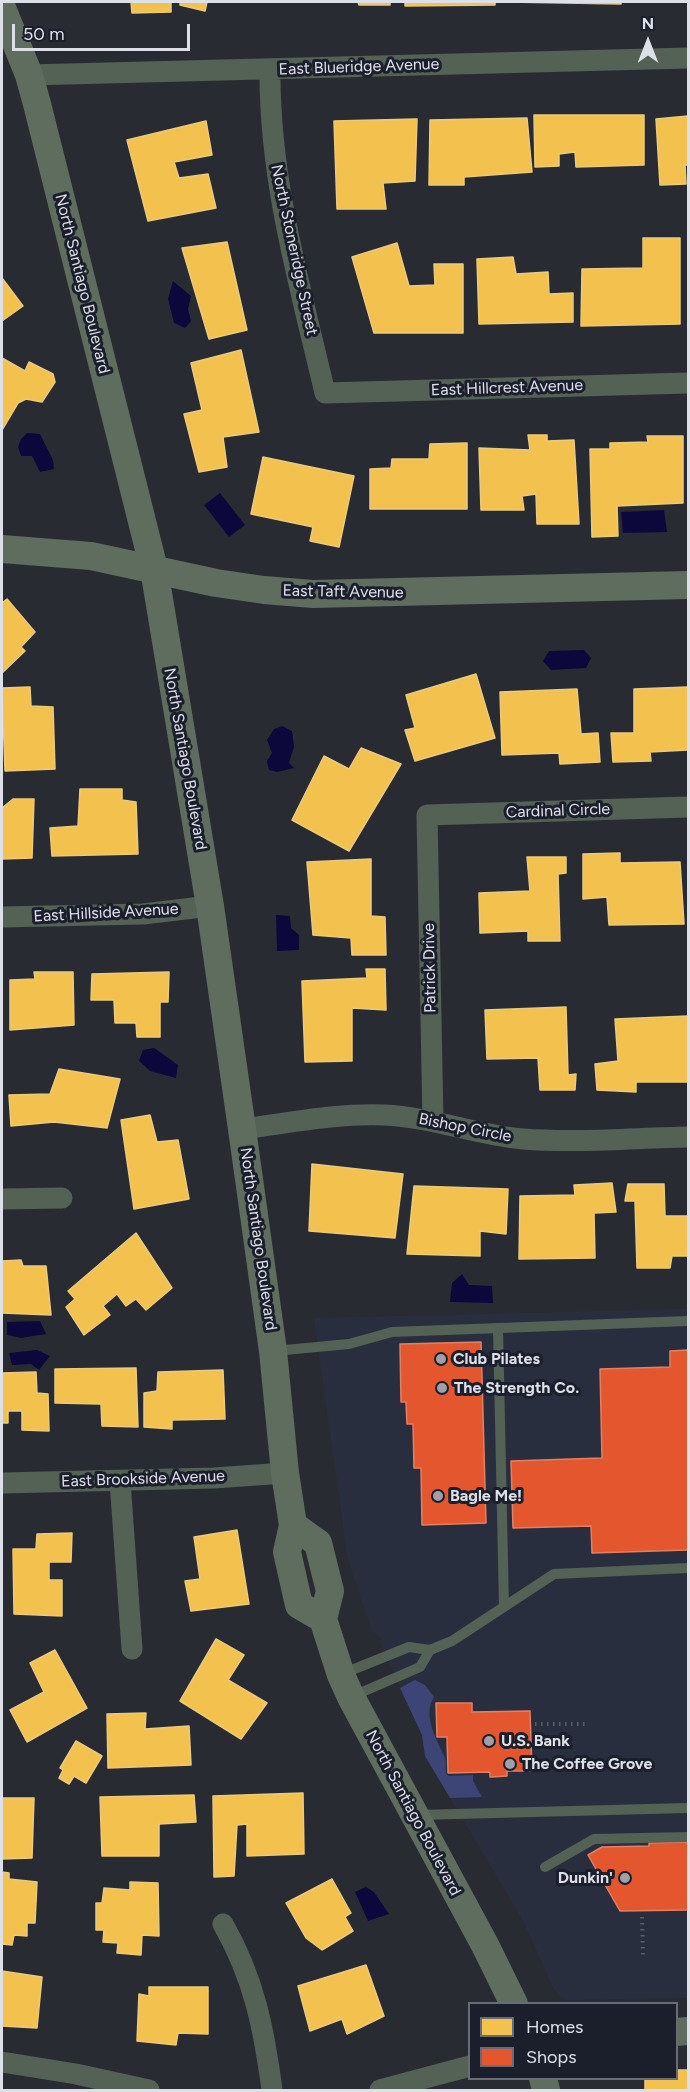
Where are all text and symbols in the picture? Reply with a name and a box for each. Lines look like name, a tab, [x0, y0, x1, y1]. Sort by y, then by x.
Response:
scale bar	[15, 12, 194, 50]
north arrow	[618, 12, 678, 72]
text: N	[642, 14, 654, 33]
text: 50 m	[23, 23, 65, 45]
street label: East Blueridge Avenue	[278, 55, 440, 79]
street label: North Stoneridge Street	[267, 163, 321, 337]
street label: North Santiago Boulevard	[50, 192, 114, 376]
street label: East Hillcrest Avenue	[431, 376, 583, 400]
street label: East Taft Avenue	[282, 581, 404, 603]
street label: North Santiago Boulevard	[160, 666, 210, 852]
street label: Cardinal Circle	[506, 800, 610, 822]
street label: East Hillside Avenue	[33, 900, 179, 926]
street label: Patrick Drive	[420, 923, 440, 1013]
street label: Bishop Circle	[417, 1110, 513, 1146]
street label: North Santiago Boulevard	[236, 1146, 280, 1332]
place label: Club Pilates	[453, 1349, 540, 1369]
marker: Club Pilates	[434, 1352, 448, 1366]
place label: The Strength Co.	[454, 1378, 579, 1398]
marker: The Strength Co.	[435, 1381, 449, 1395]
street label: East Brookside Avenue	[61, 1467, 225, 1491]
place label: Bagle Me!	[450, 1486, 522, 1506]
marker: Bagle Me!	[431, 1489, 445, 1503]
street label: North Santiago Boulevard	[361, 1727, 465, 1899]
place label: U.S. Bank	[501, 1731, 570, 1751]
marker: U.S. Bank	[482, 1734, 496, 1748]
place label: The Coffee Grove	[522, 1754, 652, 1774]
marker: The Coffee Grove	[503, 1757, 517, 1771]
place label: Dunkin'	[558, 1868, 613, 1888]
marker: Dunkin'	[618, 1871, 632, 1885]
legend	[468, 2002, 678, 2080]
text: Homes	[526, 2016, 584, 2038]
text: Shops	[526, 2046, 577, 2068]

